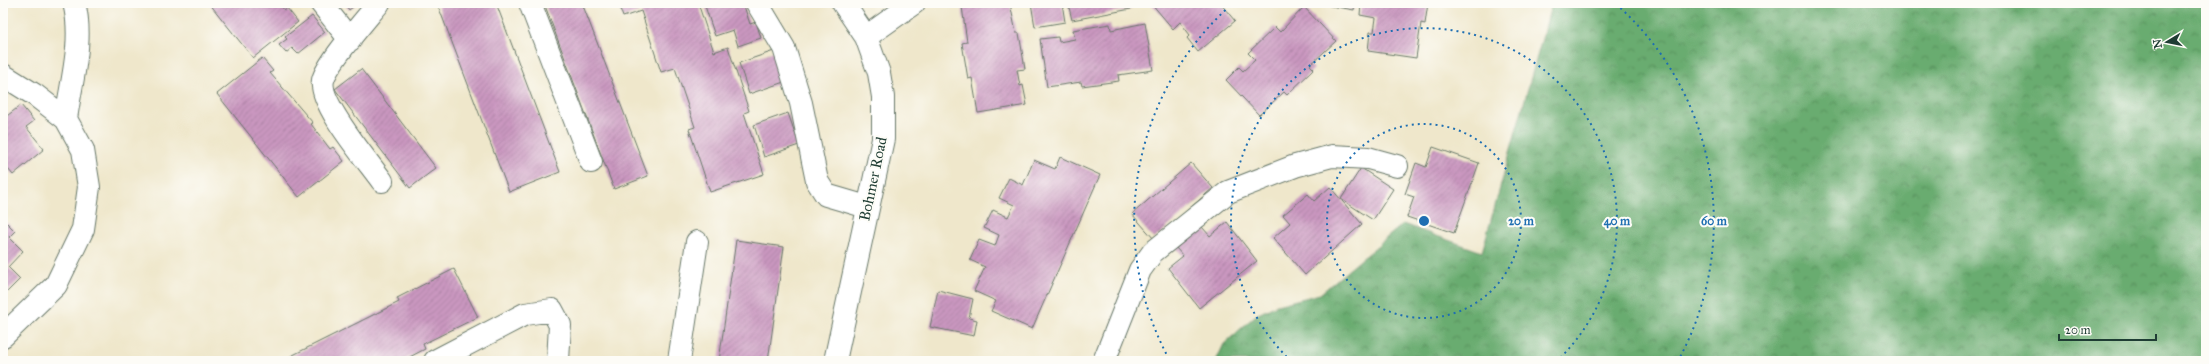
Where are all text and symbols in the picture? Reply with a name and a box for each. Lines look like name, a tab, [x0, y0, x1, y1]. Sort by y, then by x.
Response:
north arrow	[2147, 22, 2187, 62]
text: N	[2150, 37, 2165, 49]
street label: Bohmer Road	[855, 135, 891, 223]
centre of rings	[1417, 214, 1431, 228]
text: 20 m	[1508, 214, 1535, 228]
text: 40 m	[1604, 214, 1631, 229]
text: 60 m	[1701, 214, 1728, 228]
scale bar	[2059, 316, 2156, 342]
text: 20 m	[2065, 323, 2091, 337]

